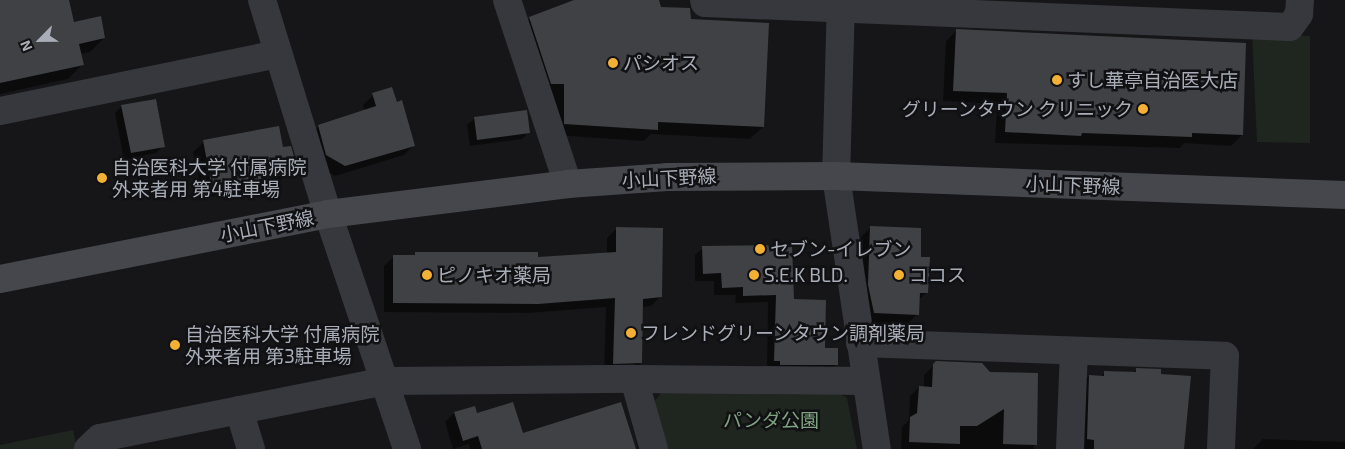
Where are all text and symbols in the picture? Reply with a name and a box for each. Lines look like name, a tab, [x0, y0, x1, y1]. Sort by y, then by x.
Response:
north arrow	[15, 15, 65, 65]
text: N	[16, 38, 36, 54]
place label: パシオス	[623, 52, 699, 74]
marker: パシオス	[607, 57, 619, 69]
place label: すし華亭自治医大店	[1067, 69, 1238, 91]
marker: すし華亭自治医大店	[1051, 74, 1063, 86]
place label: グリーンタウン クリニック	[901, 98, 1133, 120]
marker: グリーンタウン クリニック	[1137, 103, 1149, 115]
place label: 自治医科大学 付属病院 外来者用 第4駐車場	[112, 156, 306, 200]
street label: 小山下野線	[621, 164, 717, 192]
marker: 自治医科大学 付属病院 外来者用 第4駐車場	[96, 172, 108, 184]
street label: 小山下野線	[1025, 172, 1121, 198]
street label: 小山下野線	[218, 206, 316, 246]
place label: セブン-イレブン	[770, 238, 912, 260]
marker: セブン-イレブン	[754, 243, 766, 255]
place label: ピノキオ薬局	[437, 264, 551, 286]
place label: S.E.K BLD.	[764, 264, 848, 286]
place label: ココス	[909, 264, 966, 286]
marker: ピノキオ薬局	[421, 269, 433, 281]
marker: S.E.K BLD.	[748, 269, 760, 281]
marker: ココス	[893, 269, 905, 281]
place label: フレンドグリーンタウン調剤薬局	[641, 322, 926, 344]
place label: 自治医科大学 付属病院 外来者用 第3駐車場	[185, 323, 379, 367]
marker: フレンドグリーンタウン調剤薬局	[625, 327, 637, 339]
marker: 自治医科大学 付属病院 外来者用 第3駐車場	[169, 339, 181, 351]
park label: パンダ公園	[724, 409, 818, 431]

